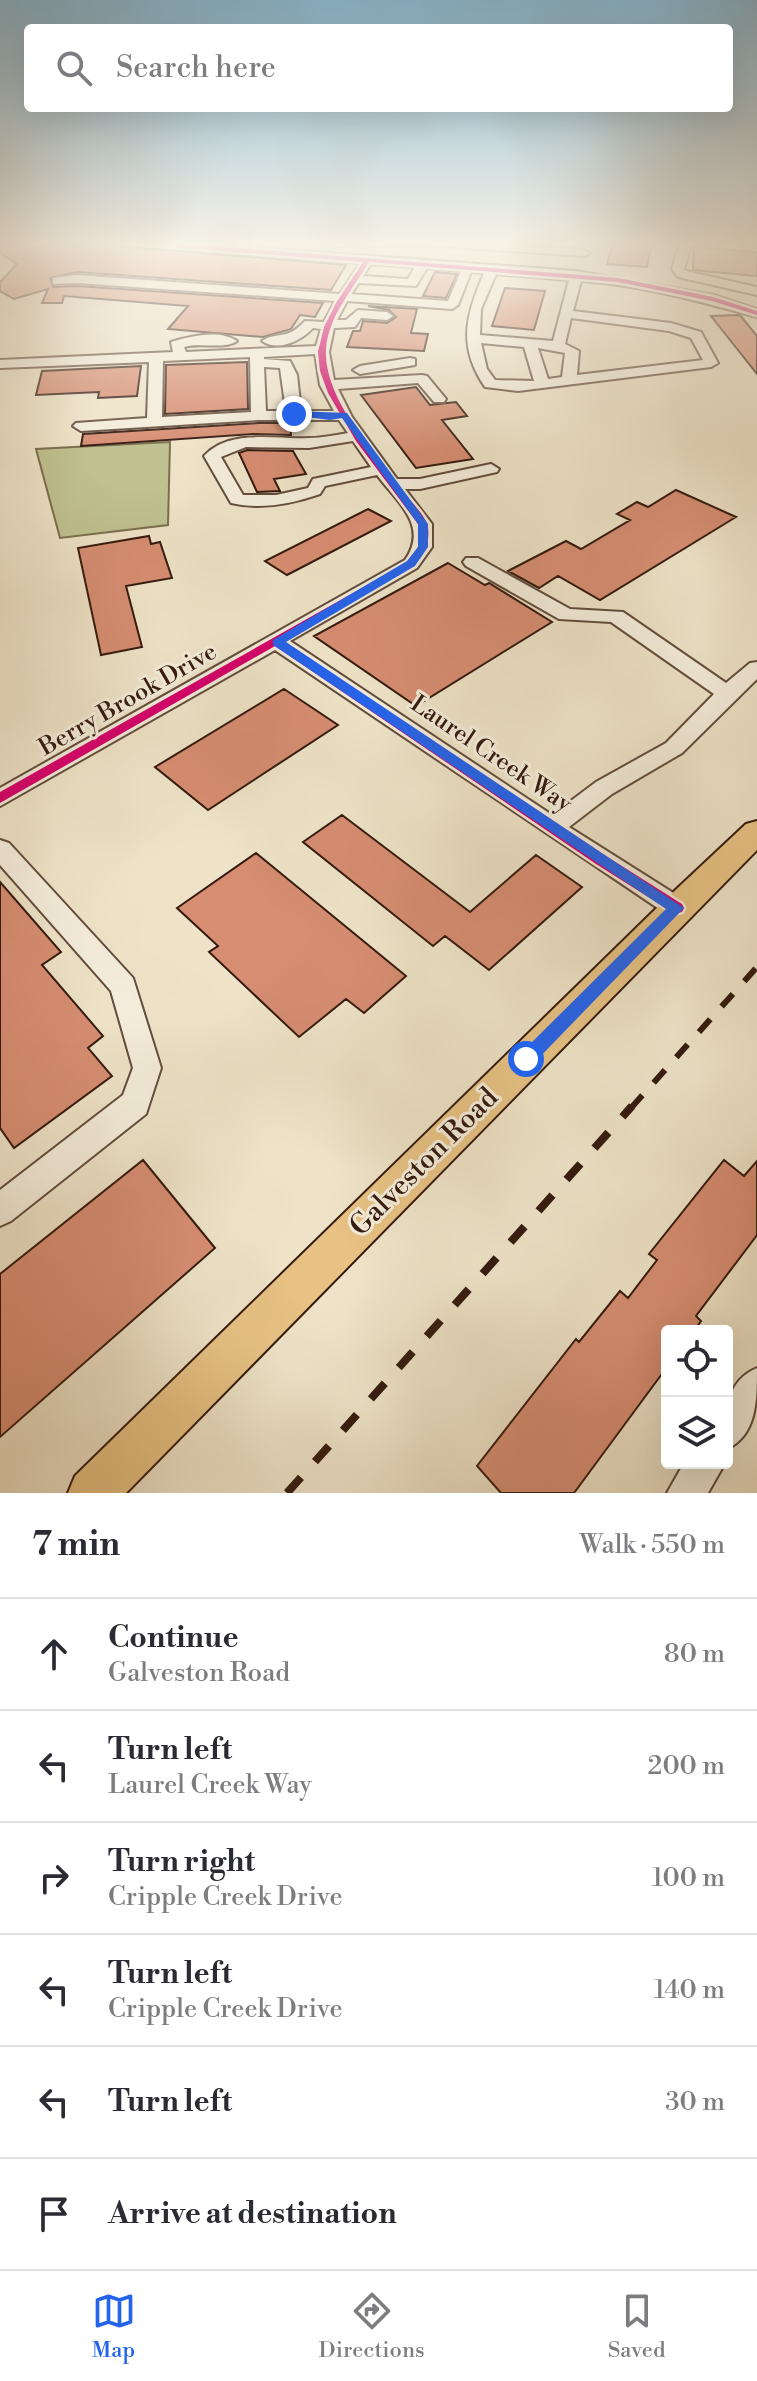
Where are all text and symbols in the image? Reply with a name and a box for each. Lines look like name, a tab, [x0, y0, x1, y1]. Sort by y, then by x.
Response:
search box	[24, 24, 733, 112]
icon: search	[52, 46, 96, 90]
text: Search here	[116, 49, 276, 87]
route end	[276, 396, 312, 432]
street label: Berry Brook Drive	[33, 637, 222, 764]
street label: Laurel Creek Way	[405, 689, 578, 819]
route start	[508, 1041, 544, 1077]
street label: Galveston Road	[342, 1080, 506, 1244]
map controls	[661, 1325, 733, 1469]
button: locate	[661, 1325, 733, 1397]
button: layers	[661, 1397, 733, 1469]
text: 7 min	[32, 1524, 120, 1566]
text: Walk · 550 m	[580, 1529, 725, 1561]
text: Continue	[108, 1619, 239, 1657]
icon: ahead	[32, 1632, 76, 1676]
text: 80 m	[664, 1638, 725, 1670]
text: Galveston Road	[108, 1657, 290, 1689]
text: Turn left	[108, 1731, 232, 1769]
icon: left	[32, 1744, 76, 1788]
text: 200 m	[648, 1750, 725, 1782]
text: Laurel Creek Way	[108, 1769, 312, 1801]
text: Turn right	[108, 1843, 255, 1881]
icon: right	[32, 1856, 76, 1900]
text: 100 m	[652, 1862, 725, 1894]
text: Cripple Creek Drive	[108, 1881, 343, 1913]
text: Turn left	[108, 1955, 232, 1993]
icon: left	[32, 1968, 76, 2012]
text: 140 m	[654, 1974, 725, 2006]
text: Cripple Creek Drive	[108, 1993, 343, 2025]
icon: left	[32, 2080, 76, 2124]
text: Turn left	[108, 2083, 232, 2121]
text: 30 m	[665, 2086, 725, 2118]
icon: arrive	[32, 2192, 76, 2236]
text: Arrive at destination	[108, 2195, 397, 2233]
tab: Map	[92, 2289, 136, 2364]
tab: Directions	[319, 2289, 425, 2364]
tab: Saved	[608, 2289, 665, 2364]

